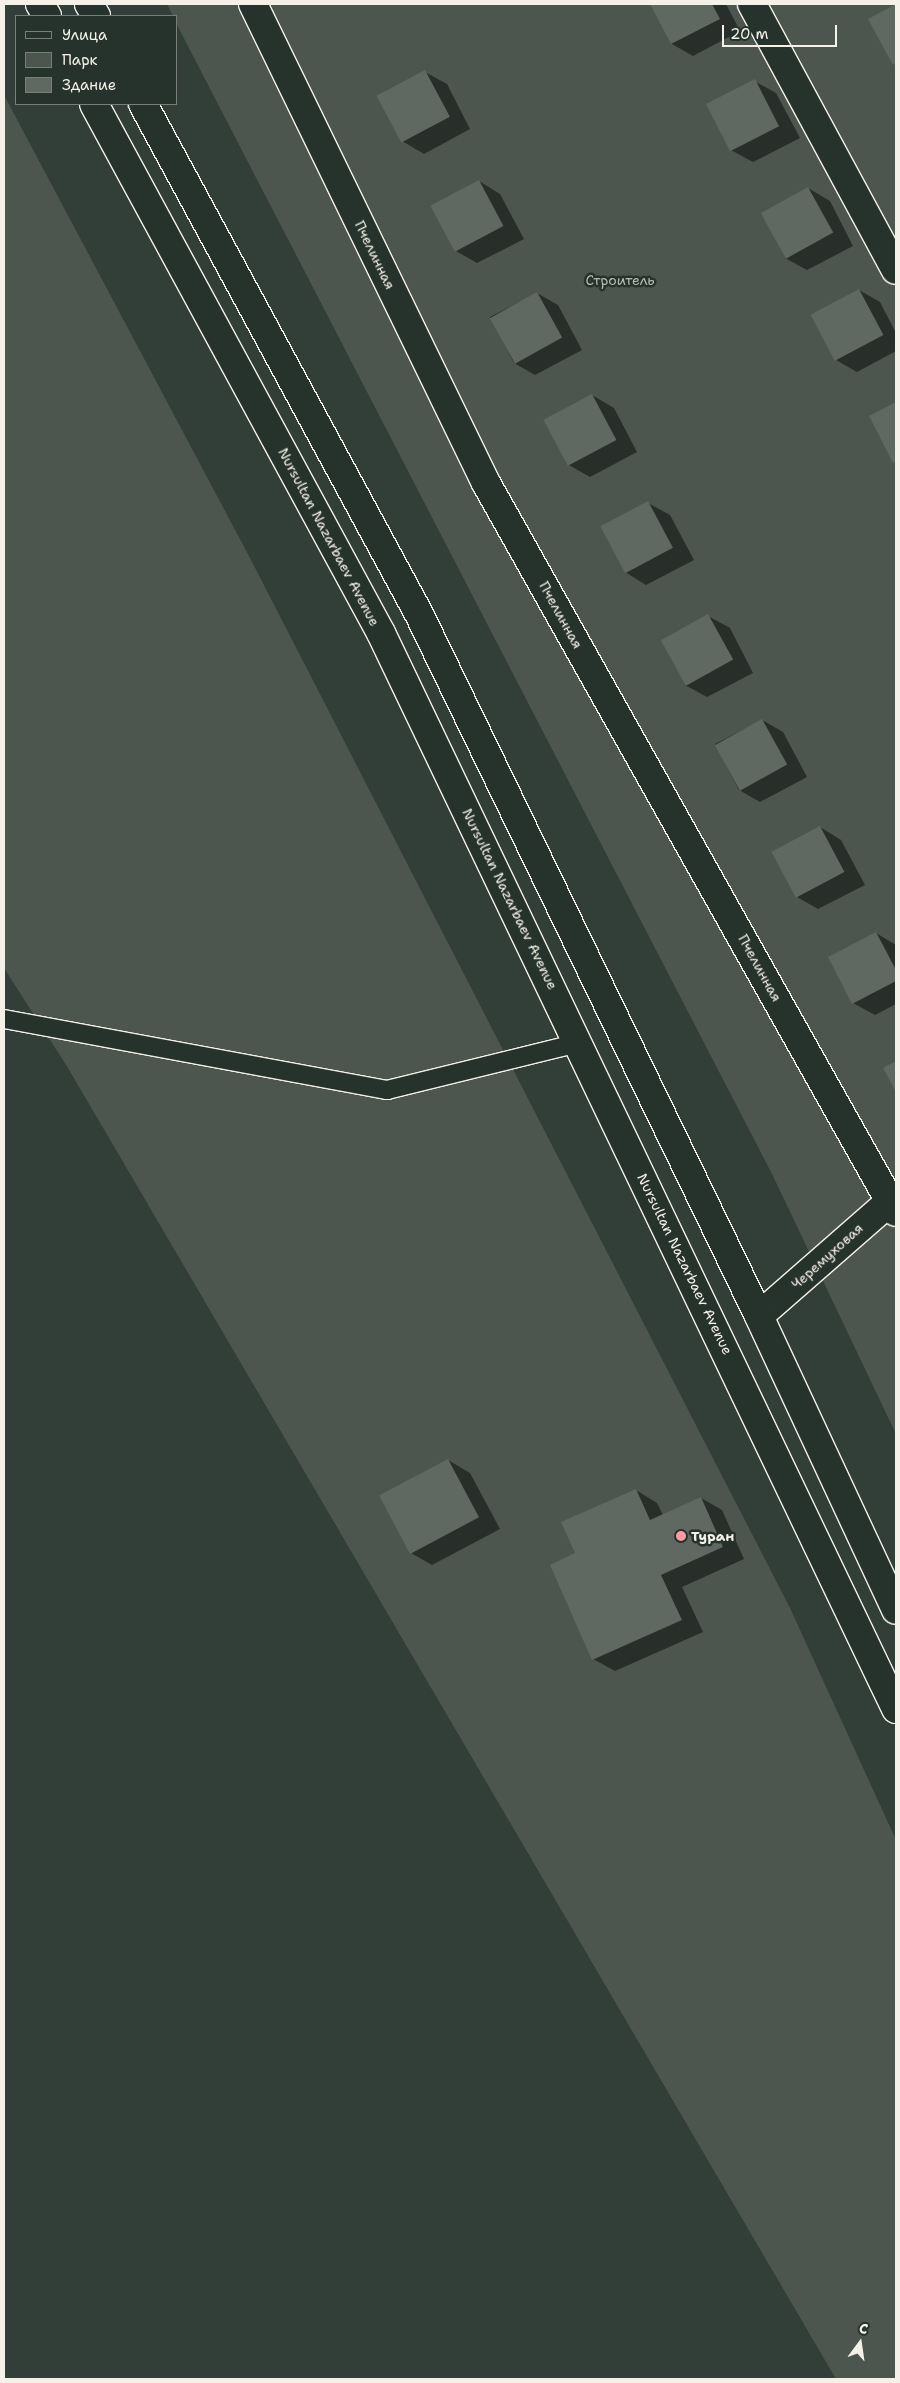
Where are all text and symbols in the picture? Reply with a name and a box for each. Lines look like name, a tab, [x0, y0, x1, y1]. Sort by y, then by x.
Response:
legend	[15, 15, 178, 105]
scale bar	[725, 15, 840, 47]
text: 20 m	[730, 24, 769, 44]
text: Улица	[62, 25, 107, 45]
text: Парк	[62, 50, 98, 70]
text: Здание	[62, 75, 116, 95]
street label: Пчелинная	[351, 218, 399, 292]
park label: Строитель	[585, 272, 655, 288]
street label: Nursultan Nazarbaev Avenue	[275, 445, 383, 629]
street label: Пчелинная	[536, 578, 586, 652]
street label: Nursultan Nazarbaev Avenue	[459, 806, 561, 992]
street label: Пчелинная	[735, 931, 785, 1005]
street label: Nursultan Nazarbaev Avenue	[634, 1171, 736, 1357]
street label: Черемуховая	[788, 1220, 866, 1292]
place label: Туран	[691, 1528, 734, 1544]
marker: Туран	[675, 1530, 687, 1542]
north arrow	[835, 2318, 885, 2368]
text: С	[857, 2319, 870, 2338]

